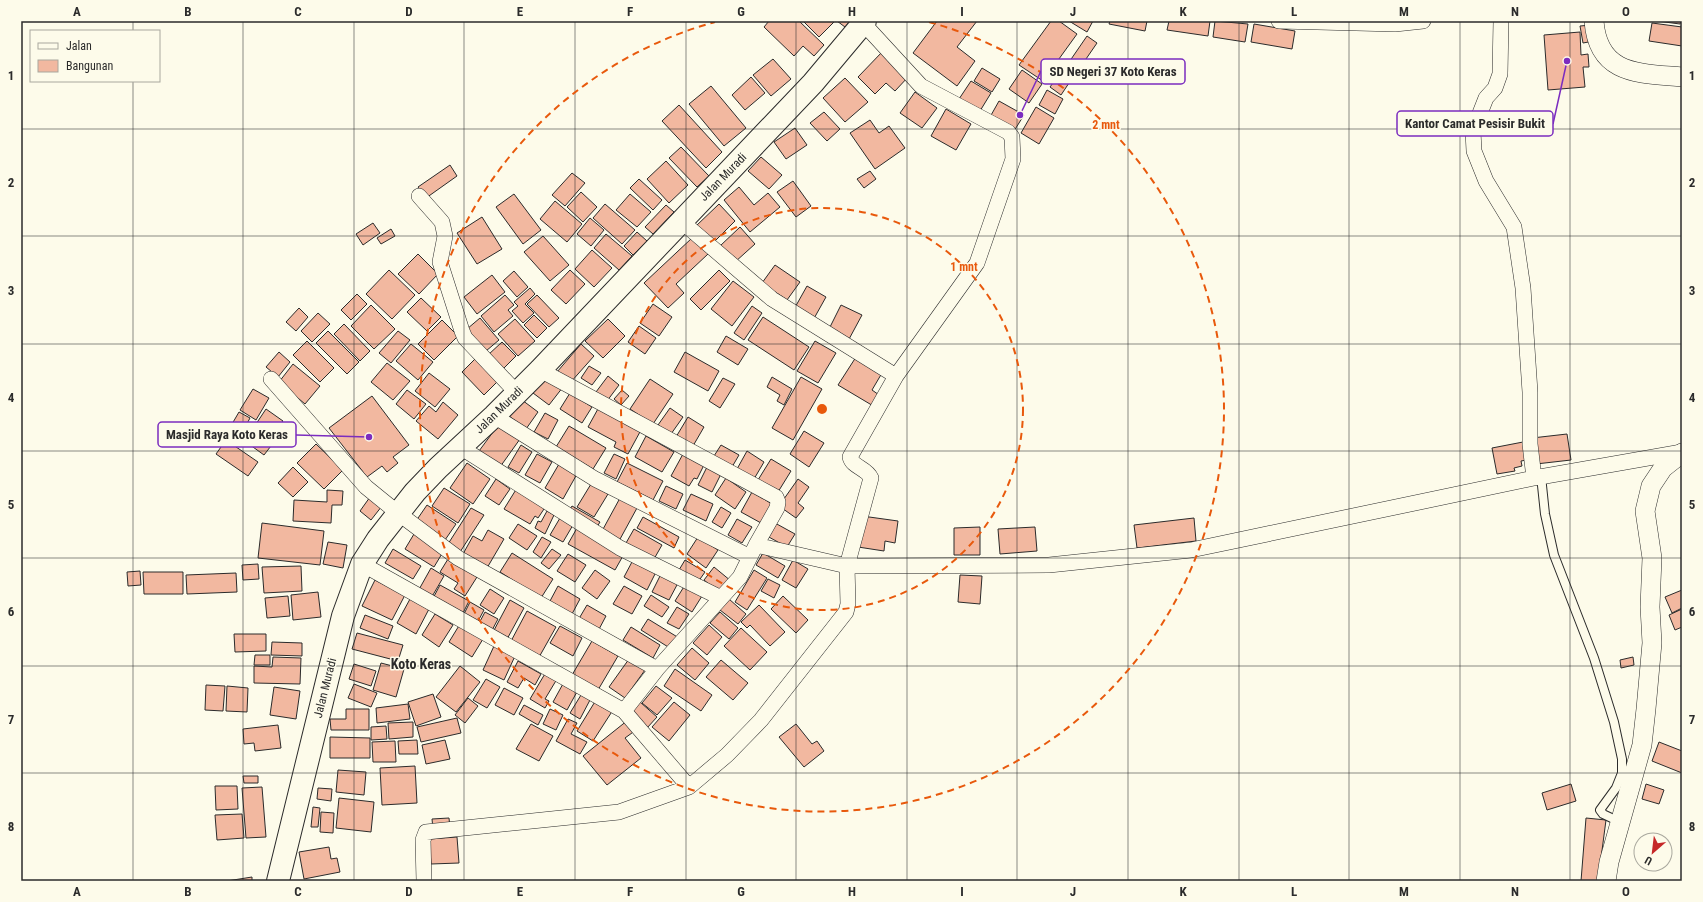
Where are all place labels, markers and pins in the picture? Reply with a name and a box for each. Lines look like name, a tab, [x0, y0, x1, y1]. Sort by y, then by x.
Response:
callout: SD Negeri 37 Koto Keras	[1041, 59, 1185, 84]
callout: Kantor Camat Pesisir Bukit	[1397, 111, 1553, 136]
centre of rings	[815, 402, 829, 416]
callout: Masjid Raya Koto Keras	[158, 422, 296, 447]

